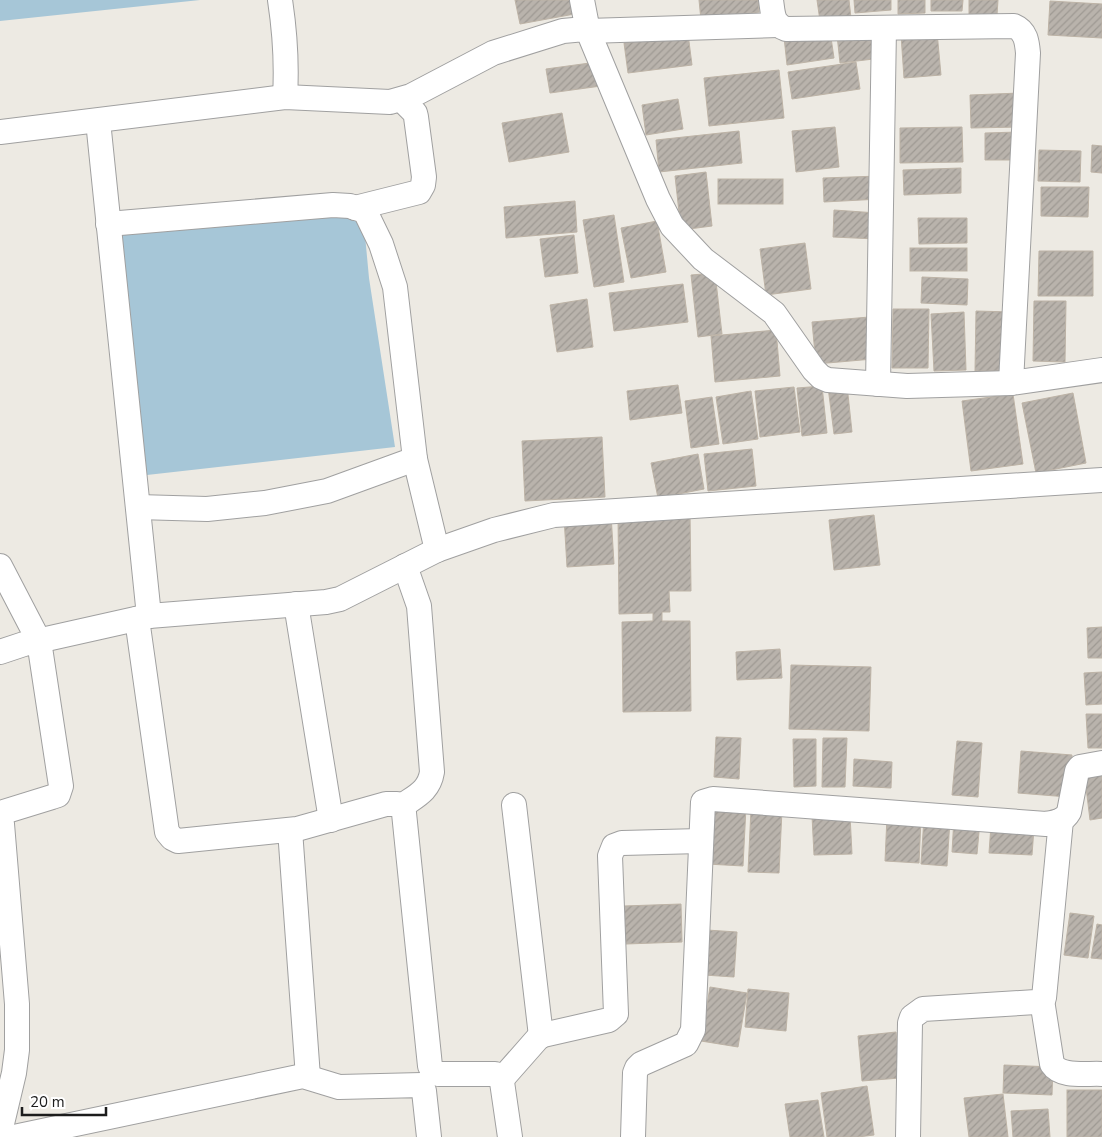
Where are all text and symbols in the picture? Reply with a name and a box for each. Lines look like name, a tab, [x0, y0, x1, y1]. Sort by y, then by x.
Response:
scale bar	[22, 1084, 106, 1116]
text: 20 m	[30, 1092, 65, 1112]

